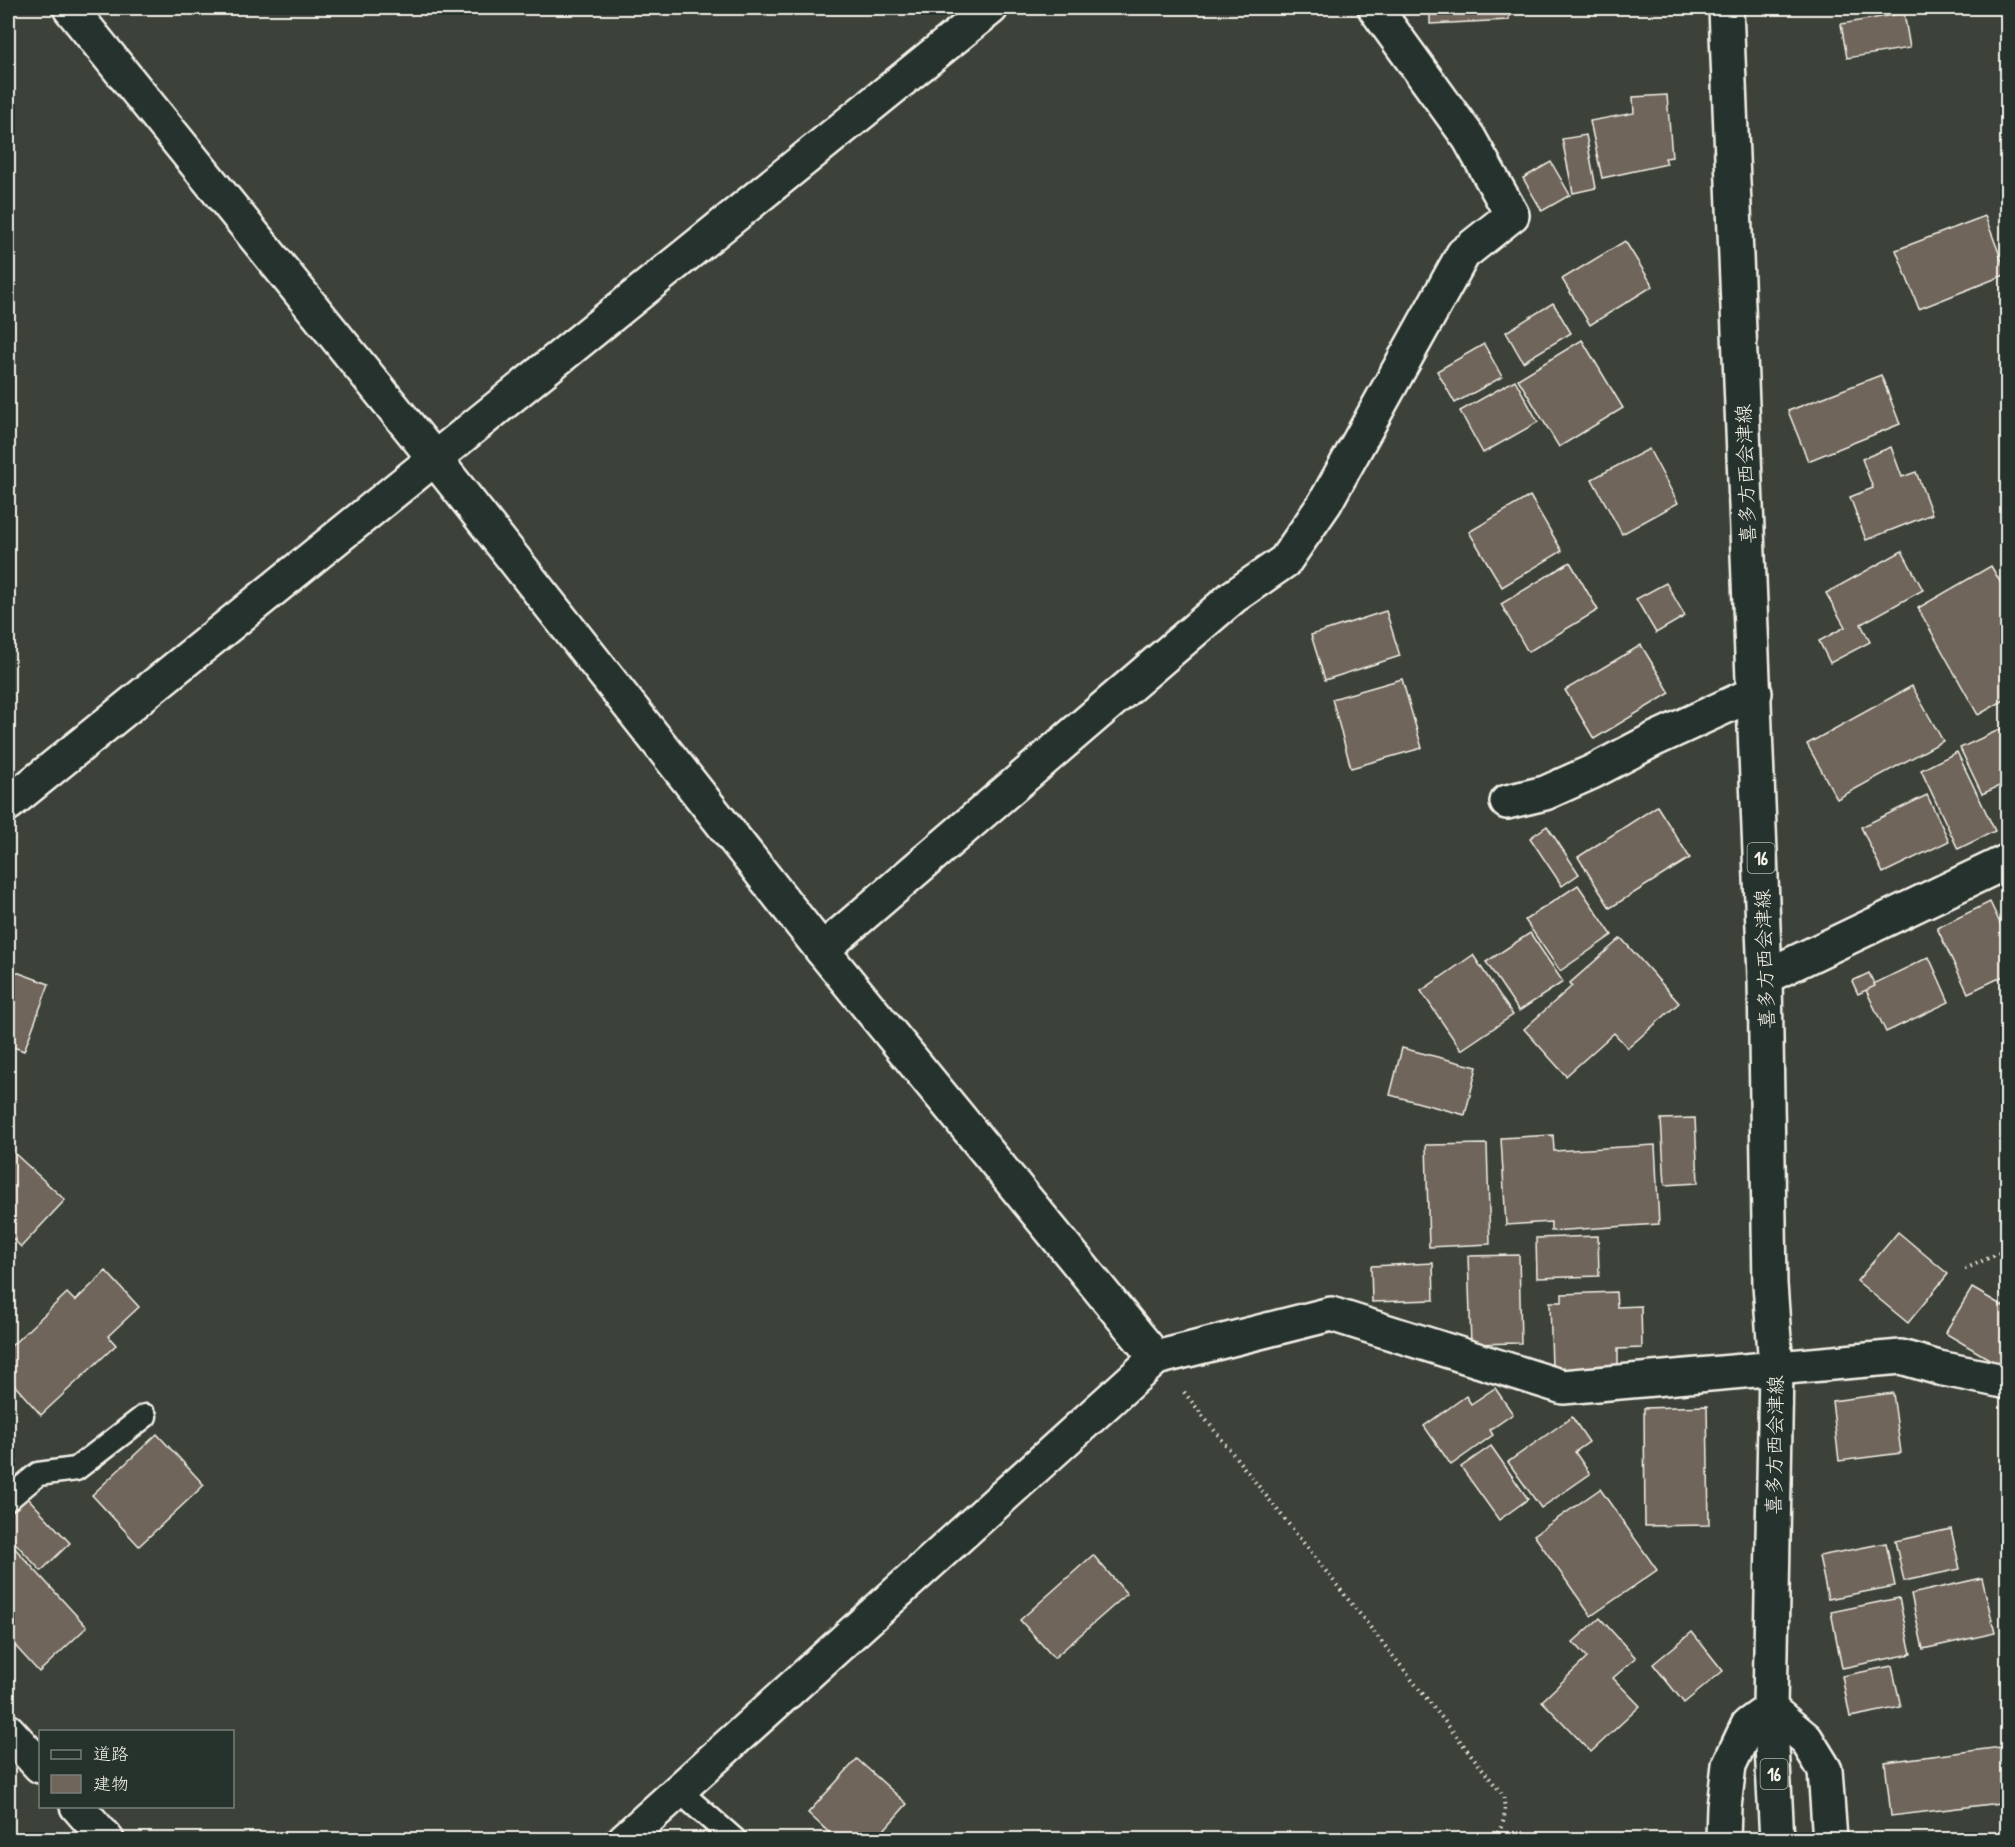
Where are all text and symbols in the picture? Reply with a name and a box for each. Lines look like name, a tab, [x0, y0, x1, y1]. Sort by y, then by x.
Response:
street label: 喜多方西会津線	[1729, 404, 1761, 544]
road number: 16	[1748, 843, 1774, 873]
street label: 喜多方西会津線	[1748, 889, 1780, 1029]
street label: 喜多方西会津線	[1759, 1375, 1789, 1515]
legend	[39, 1730, 234, 1808]
text: 道路	[93, 1741, 129, 1766]
road number: 16	[1760, 1759, 1788, 1789]
text: 建物	[93, 1771, 129, 1796]

